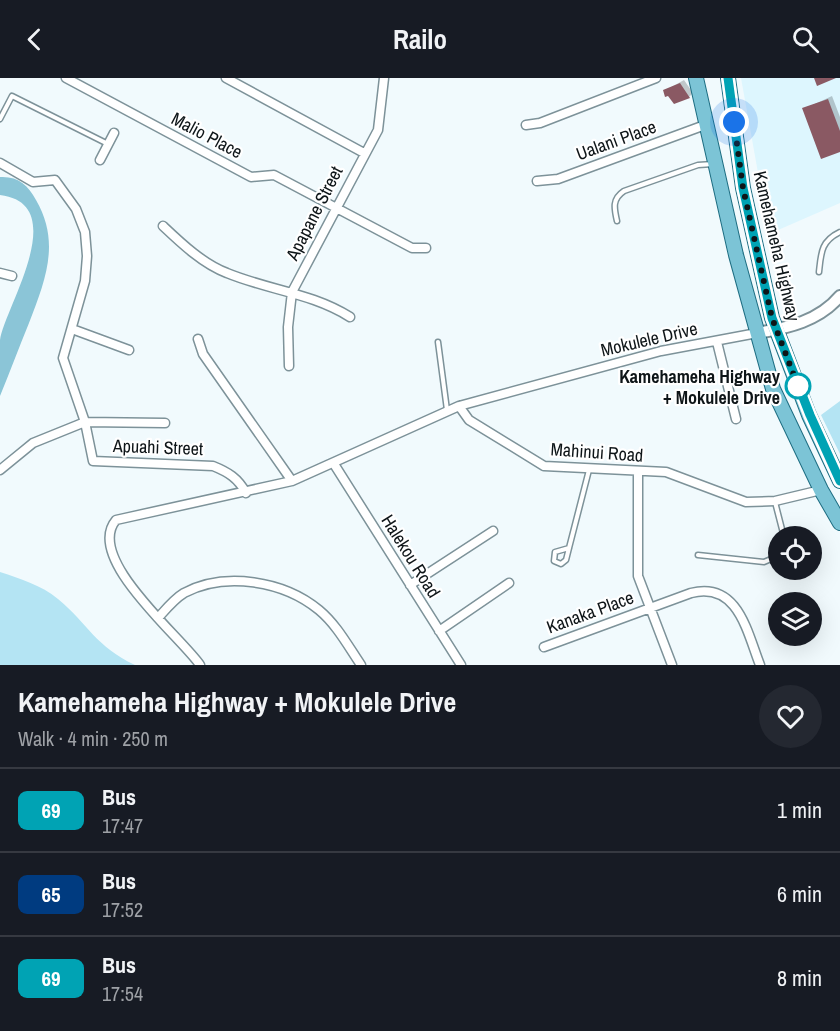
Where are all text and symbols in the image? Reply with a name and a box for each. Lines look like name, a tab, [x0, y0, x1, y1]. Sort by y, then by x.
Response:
text: Railo	[393, 21, 447, 57]
icon: back	[18, 23, 51, 56]
icon: search	[789, 23, 822, 56]
street label: Malio Place	[167, 106, 247, 164]
your location	[719, 107, 749, 137]
street label: Ualani Place	[572, 114, 660, 166]
street label: Apapane Street	[279, 162, 348, 265]
street label: Kamehameha Highway	[748, 168, 807, 324]
street label: Mokulele Drive	[598, 316, 700, 362]
place label: Kamehameha Highway + Mokulele Drive	[619, 364, 781, 410]
marker: Kamehameha Highway + Mokulele Drive	[785, 373, 811, 399]
street label: Apuahi Street	[111, 433, 204, 461]
street label: Mahinui Road	[550, 436, 644, 468]
street label: Halekou Road	[376, 510, 446, 602]
map controls	[768, 526, 822, 646]
button: locate	[768, 526, 822, 580]
street label: Kanaka Place	[543, 585, 637, 639]
button: layers	[768, 592, 822, 646]
text: Kamehameha Highway + Mokulele Drive	[18, 683, 456, 721]
button: heart	[759, 685, 822, 748]
text: Walk · 4 min · 250 m	[18, 725, 168, 752]
text: Bus	[102, 782, 136, 812]
text: 1 min	[777, 795, 822, 825]
text: 69	[41, 796, 61, 825]
text: 17:47	[102, 812, 143, 839]
text: Bus	[102, 866, 136, 896]
text: 6 min	[777, 879, 822, 909]
text: 65	[41, 880, 61, 909]
text: 17:52	[102, 896, 143, 923]
text: Bus	[102, 950, 136, 980]
text: 8 min	[777, 963, 822, 993]
text: 69	[41, 964, 61, 993]
text: 17:54	[102, 980, 143, 1007]

